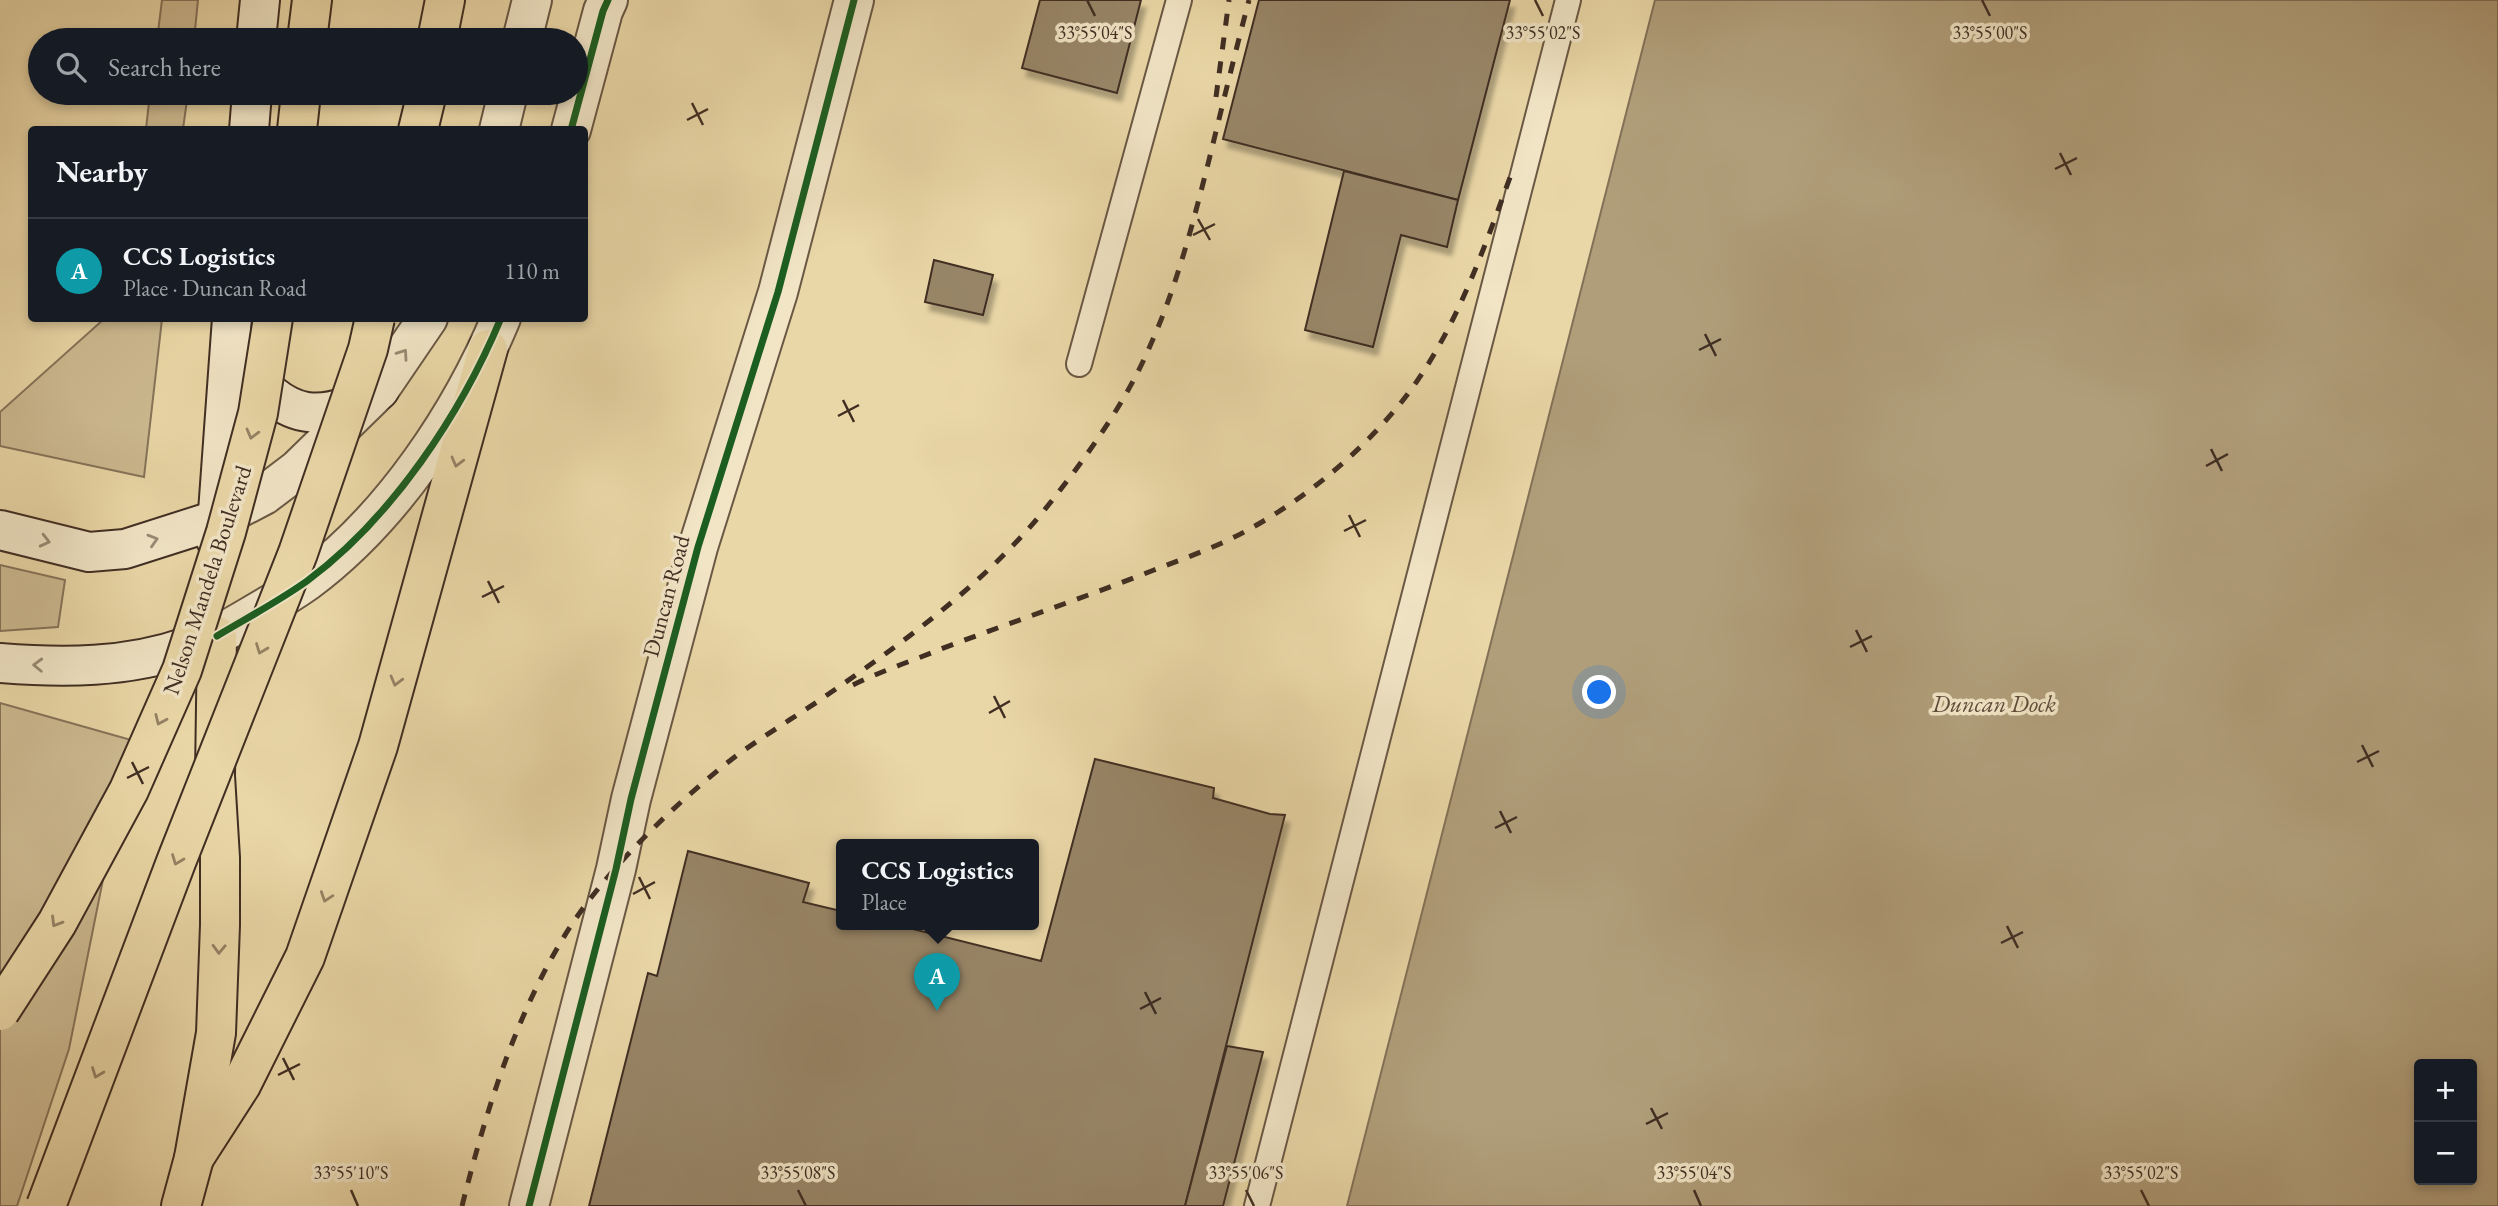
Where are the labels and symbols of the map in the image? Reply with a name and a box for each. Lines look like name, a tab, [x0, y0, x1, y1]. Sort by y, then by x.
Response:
text: 33°55'04"S	[1058, 21, 1132, 44]
text: 33°55'02"S	[1506, 21, 1580, 44]
text: 33°55'00"S	[1953, 21, 2027, 44]
one-way arrow	[395, 349, 407, 362]
one-way arrow	[246, 428, 260, 440]
one-way arrow	[451, 455, 465, 467]
street label: Nelson Mandela Boulevard	[156, 461, 258, 699]
street label: Duncan Road	[635, 532, 697, 660]
one-way arrow	[39, 533, 51, 547]
one-way arrow	[147, 534, 159, 549]
one-way arrow	[256, 642, 270, 654]
one-way arrow	[32, 658, 43, 673]
one-way arrow	[390, 675, 405, 687]
your location	[1582, 675, 1616, 709]
water label: Duncan Dock	[1931, 688, 2056, 719]
one-way arrow	[154, 713, 168, 725]
one-way arrow	[171, 854, 185, 866]
one-way arrow	[320, 890, 334, 903]
one-way arrow	[52, 915, 65, 928]
one-way arrow	[212, 944, 227, 955]
pin: A	[914, 953, 960, 1011]
one-way arrow	[92, 1067, 106, 1079]
text: 33°55'10"S	[314, 1161, 388, 1184]
text: 33°55'08"S	[761, 1161, 835, 1184]
text: 33°55'06"S	[1209, 1161, 1283, 1184]
text: 33°55'04"S	[1657, 1161, 1731, 1184]
text: 33°55'02"S	[2104, 1161, 2178, 1184]

